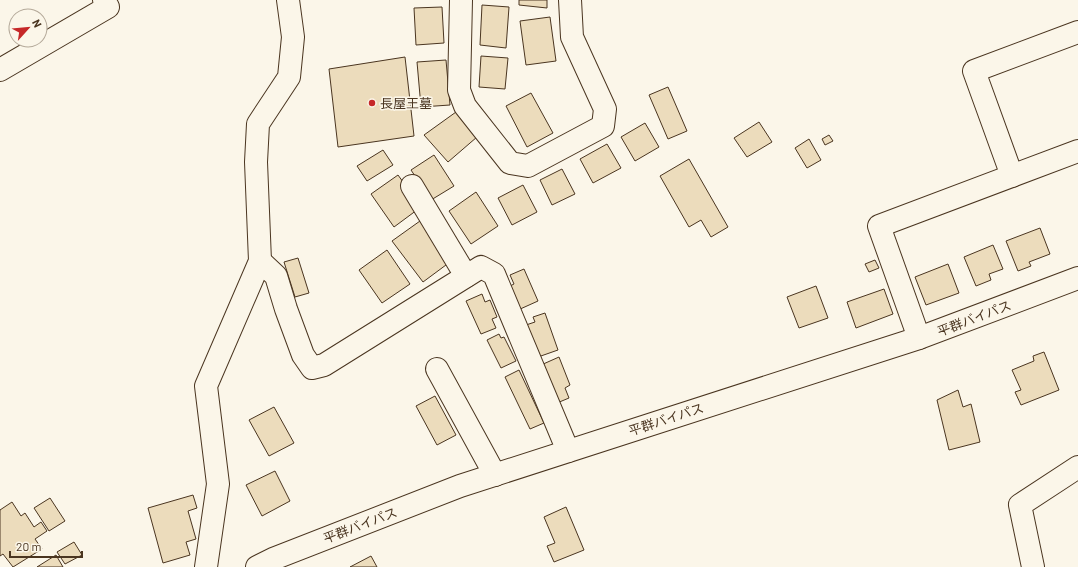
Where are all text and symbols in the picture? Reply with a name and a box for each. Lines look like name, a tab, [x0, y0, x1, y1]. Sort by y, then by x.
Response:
north arrow	[8, 8, 48, 48]
text: N	[30, 17, 45, 29]
place label: 長屋王墓	[380, 95, 432, 111]
marker: 長屋王墓	[367, 98, 377, 108]
street label: 平群バイパス	[935, 297, 1013, 339]
street label: 平群バイパス	[627, 399, 705, 439]
street label: 平群バイパス	[321, 504, 399, 546]
scale bar	[10, 533, 82, 559]
text: 20 m	[16, 539, 42, 553]

